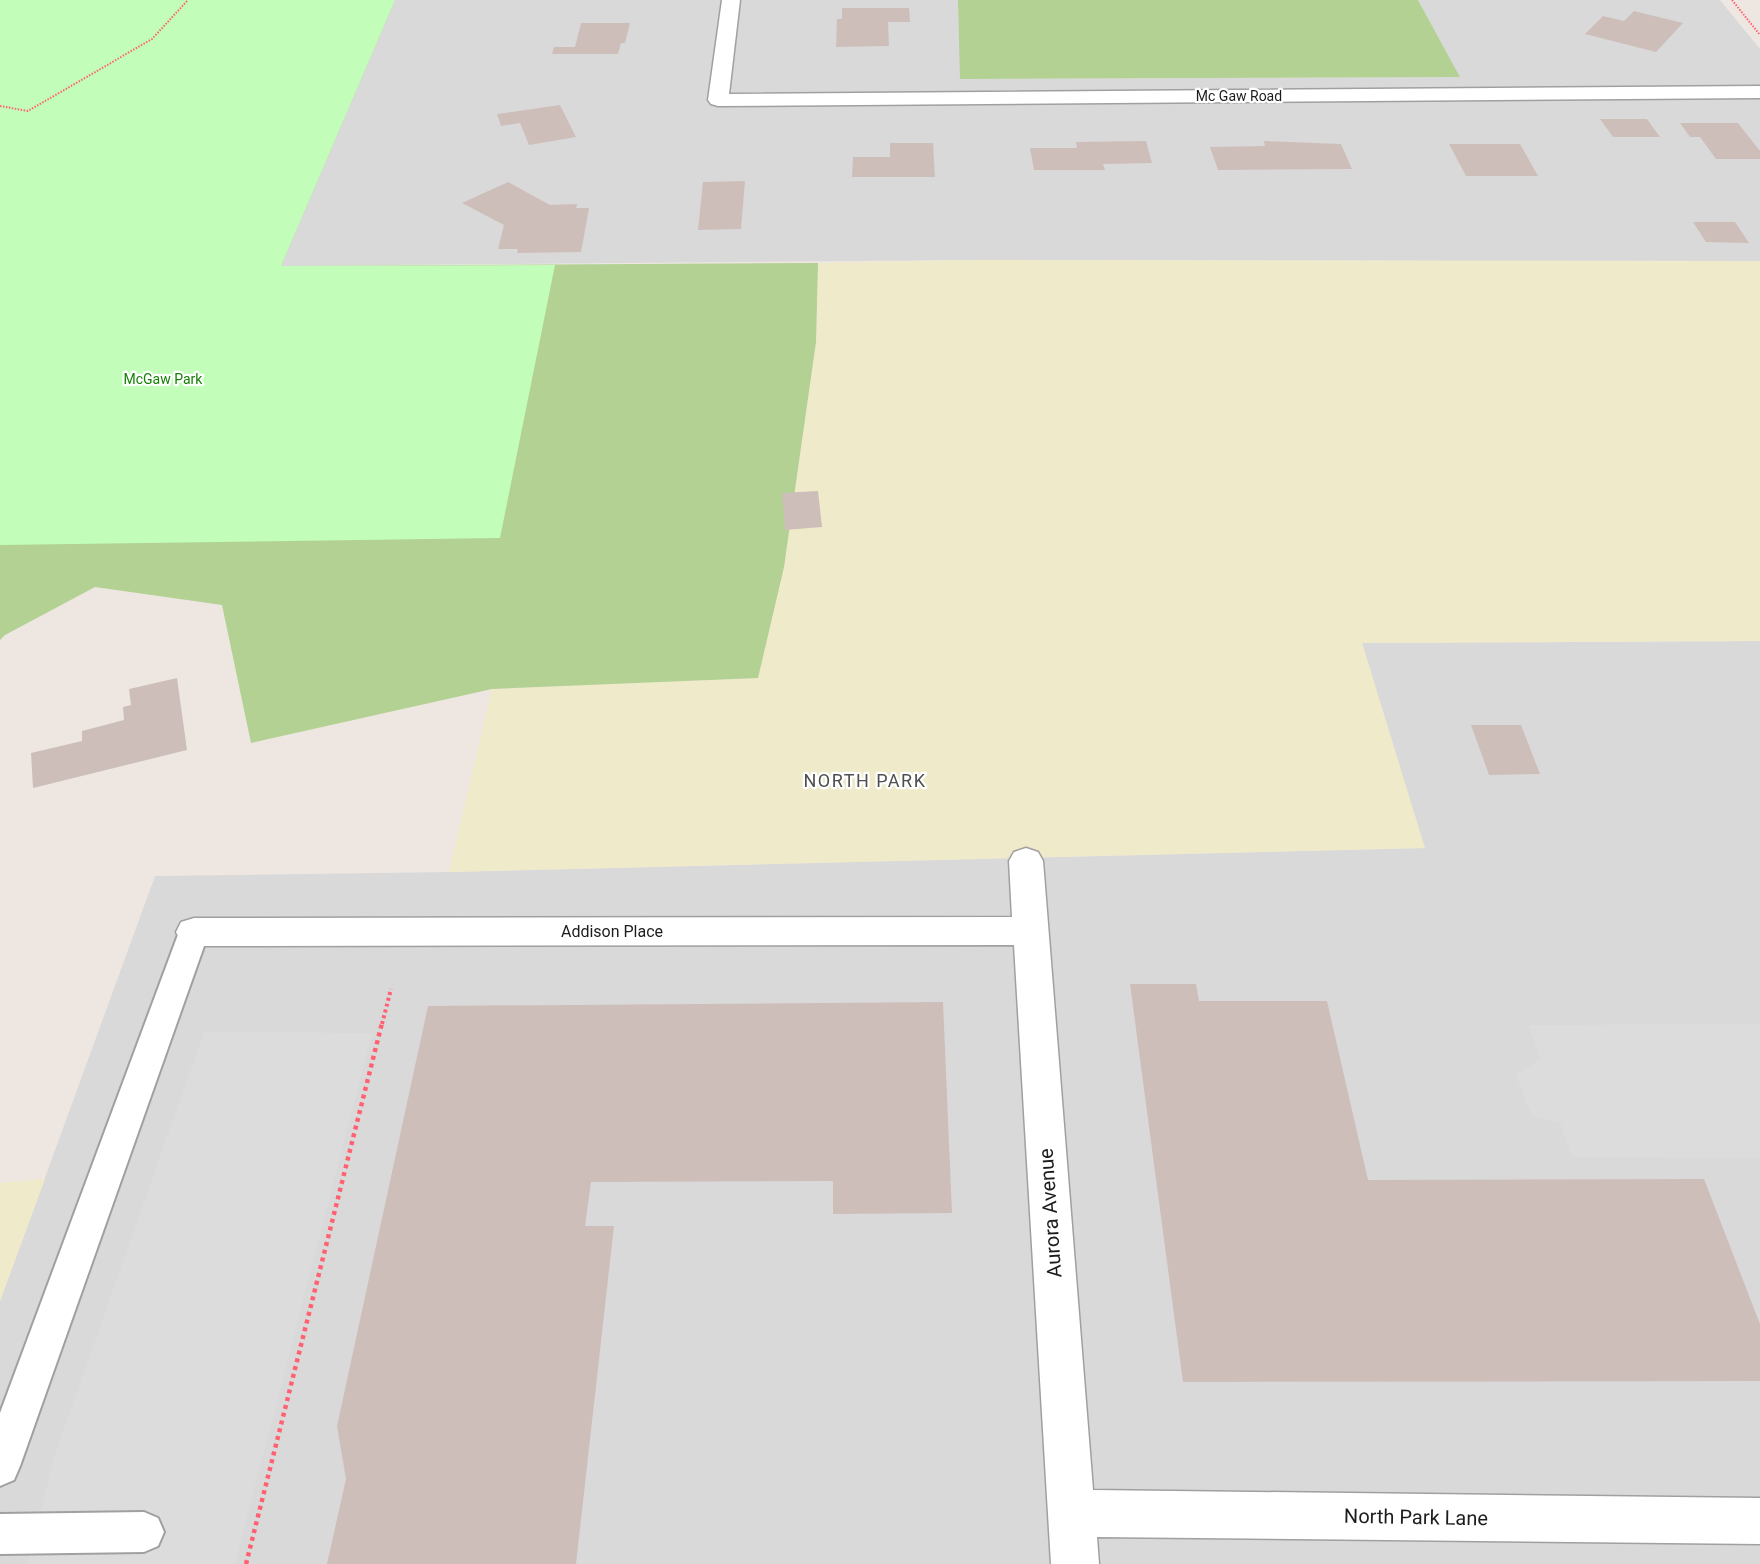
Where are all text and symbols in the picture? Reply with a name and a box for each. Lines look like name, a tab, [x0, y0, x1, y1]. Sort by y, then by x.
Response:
street label: Mc Gaw Road	[1196, 88, 1282, 104]
park label: McGaw Park	[124, 371, 203, 387]
district label: NORTH PARK	[804, 770, 926, 791]
street label: Addison Place	[561, 922, 663, 941]
street label: Aurora Avenue	[1034, 1148, 1066, 1278]
street label: North Park Lane	[1344, 1504, 1488, 1530]

